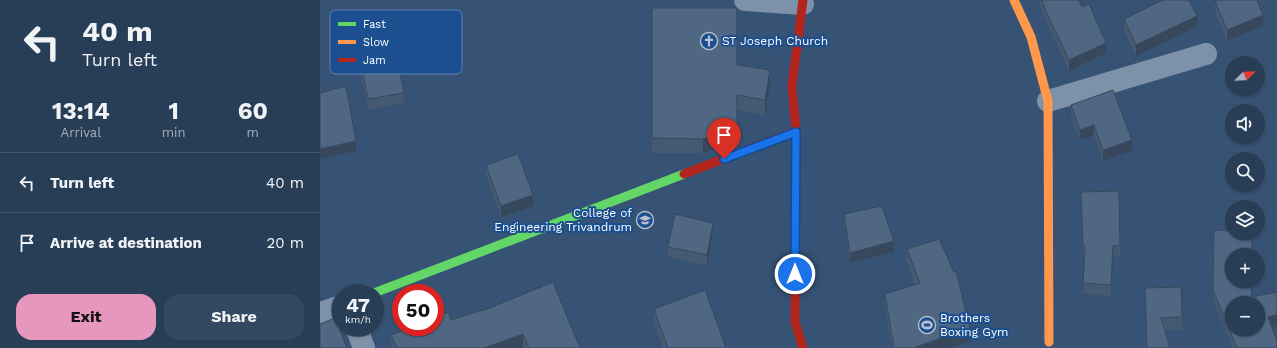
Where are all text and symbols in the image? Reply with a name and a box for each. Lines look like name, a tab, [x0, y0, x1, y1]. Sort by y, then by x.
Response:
legend	[330, 10, 462, 74]
text: 40 m	[82, 15, 152, 48]
icon: left	[16, 16, 68, 68]
text: Fast	[363, 18, 386, 31]
church icon: ST Joseph Church	[699, 31, 719, 51]
place label: ST Joseph Church	[722, 34, 828, 48]
text: Slow	[363, 36, 389, 49]
text: Turn left	[82, 49, 157, 70]
text: Jam	[363, 54, 386, 67]
north arrow	[1225, 56, 1265, 96]
map controls	[1225, 56, 1265, 336]
text: 13:14	[52, 97, 110, 125]
text: 1	[169, 97, 179, 125]
text: 60	[238, 97, 268, 125]
button: sound	[1225, 104, 1265, 144]
pin	[707, 118, 741, 159]
icon: arrive	[713, 124, 735, 146]
text: Arrival	[61, 125, 101, 140]
text: min	[162, 125, 186, 140]
text: m	[247, 125, 259, 140]
button: search	[1225, 152, 1265, 192]
icon: left	[16, 172, 38, 194]
text: Turn left	[50, 174, 114, 192]
text: 40 m	[266, 174, 304, 192]
button: layers	[1225, 200, 1265, 240]
place label: College of Engineering Trivandrum	[494, 206, 632, 234]
school or university icon: College of Engineering Trivandrum	[635, 210, 655, 230]
icon: arrive	[16, 232, 38, 254]
text: Arrive at destination	[50, 234, 202, 252]
text: 20 m	[267, 234, 304, 252]
button: +	[1225, 248, 1265, 288]
position arrow	[774, 253, 816, 295]
speed limit sign: 50	[392, 284, 444, 336]
text: 47	[346, 293, 370, 317]
button: Exit	[16, 294, 156, 340]
button: Share	[164, 294, 304, 340]
button: −	[1225, 296, 1265, 336]
place label: Brothers Boxing Gym	[940, 311, 1009, 339]
text: km/h	[345, 314, 371, 325]
sports icon: Brothers Boxing Gym	[917, 315, 937, 335]

